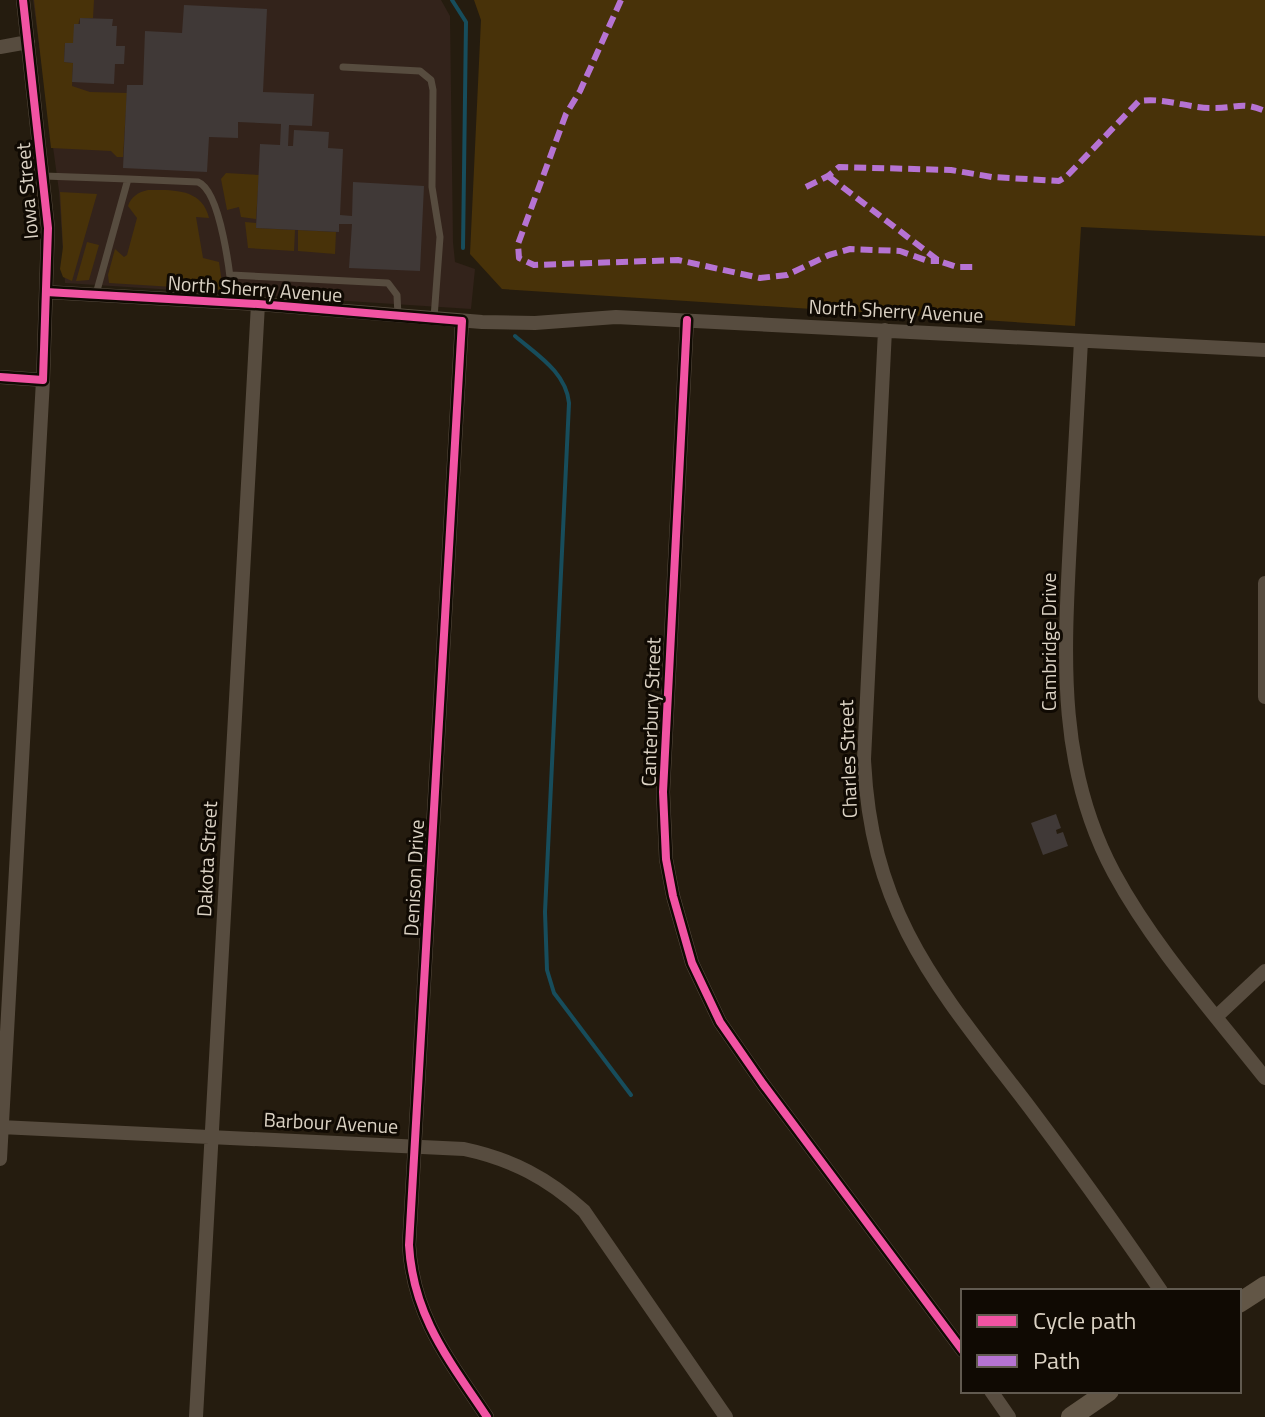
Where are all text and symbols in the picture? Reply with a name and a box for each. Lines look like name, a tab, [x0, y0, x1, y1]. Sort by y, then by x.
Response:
street label: Iowa Street	[7, 142, 46, 240]
street label: North Sherry Avenue	[167, 267, 344, 310]
street label: North Sherry Avenue	[808, 290, 984, 331]
street label: Cambridge Drive	[1033, 573, 1064, 711]
street label: Canterbury Street	[632, 637, 669, 787]
street label: Charles Street	[830, 699, 865, 819]
street label: Dakota Street	[188, 800, 225, 918]
street label: Denison Drive	[395, 819, 432, 937]
street label: Barbour Avenue	[263, 1103, 399, 1142]
legend	[961, 1289, 1241, 1393]
text: Cycle path	[1033, 1302, 1136, 1338]
text: Path	[1033, 1342, 1080, 1378]

